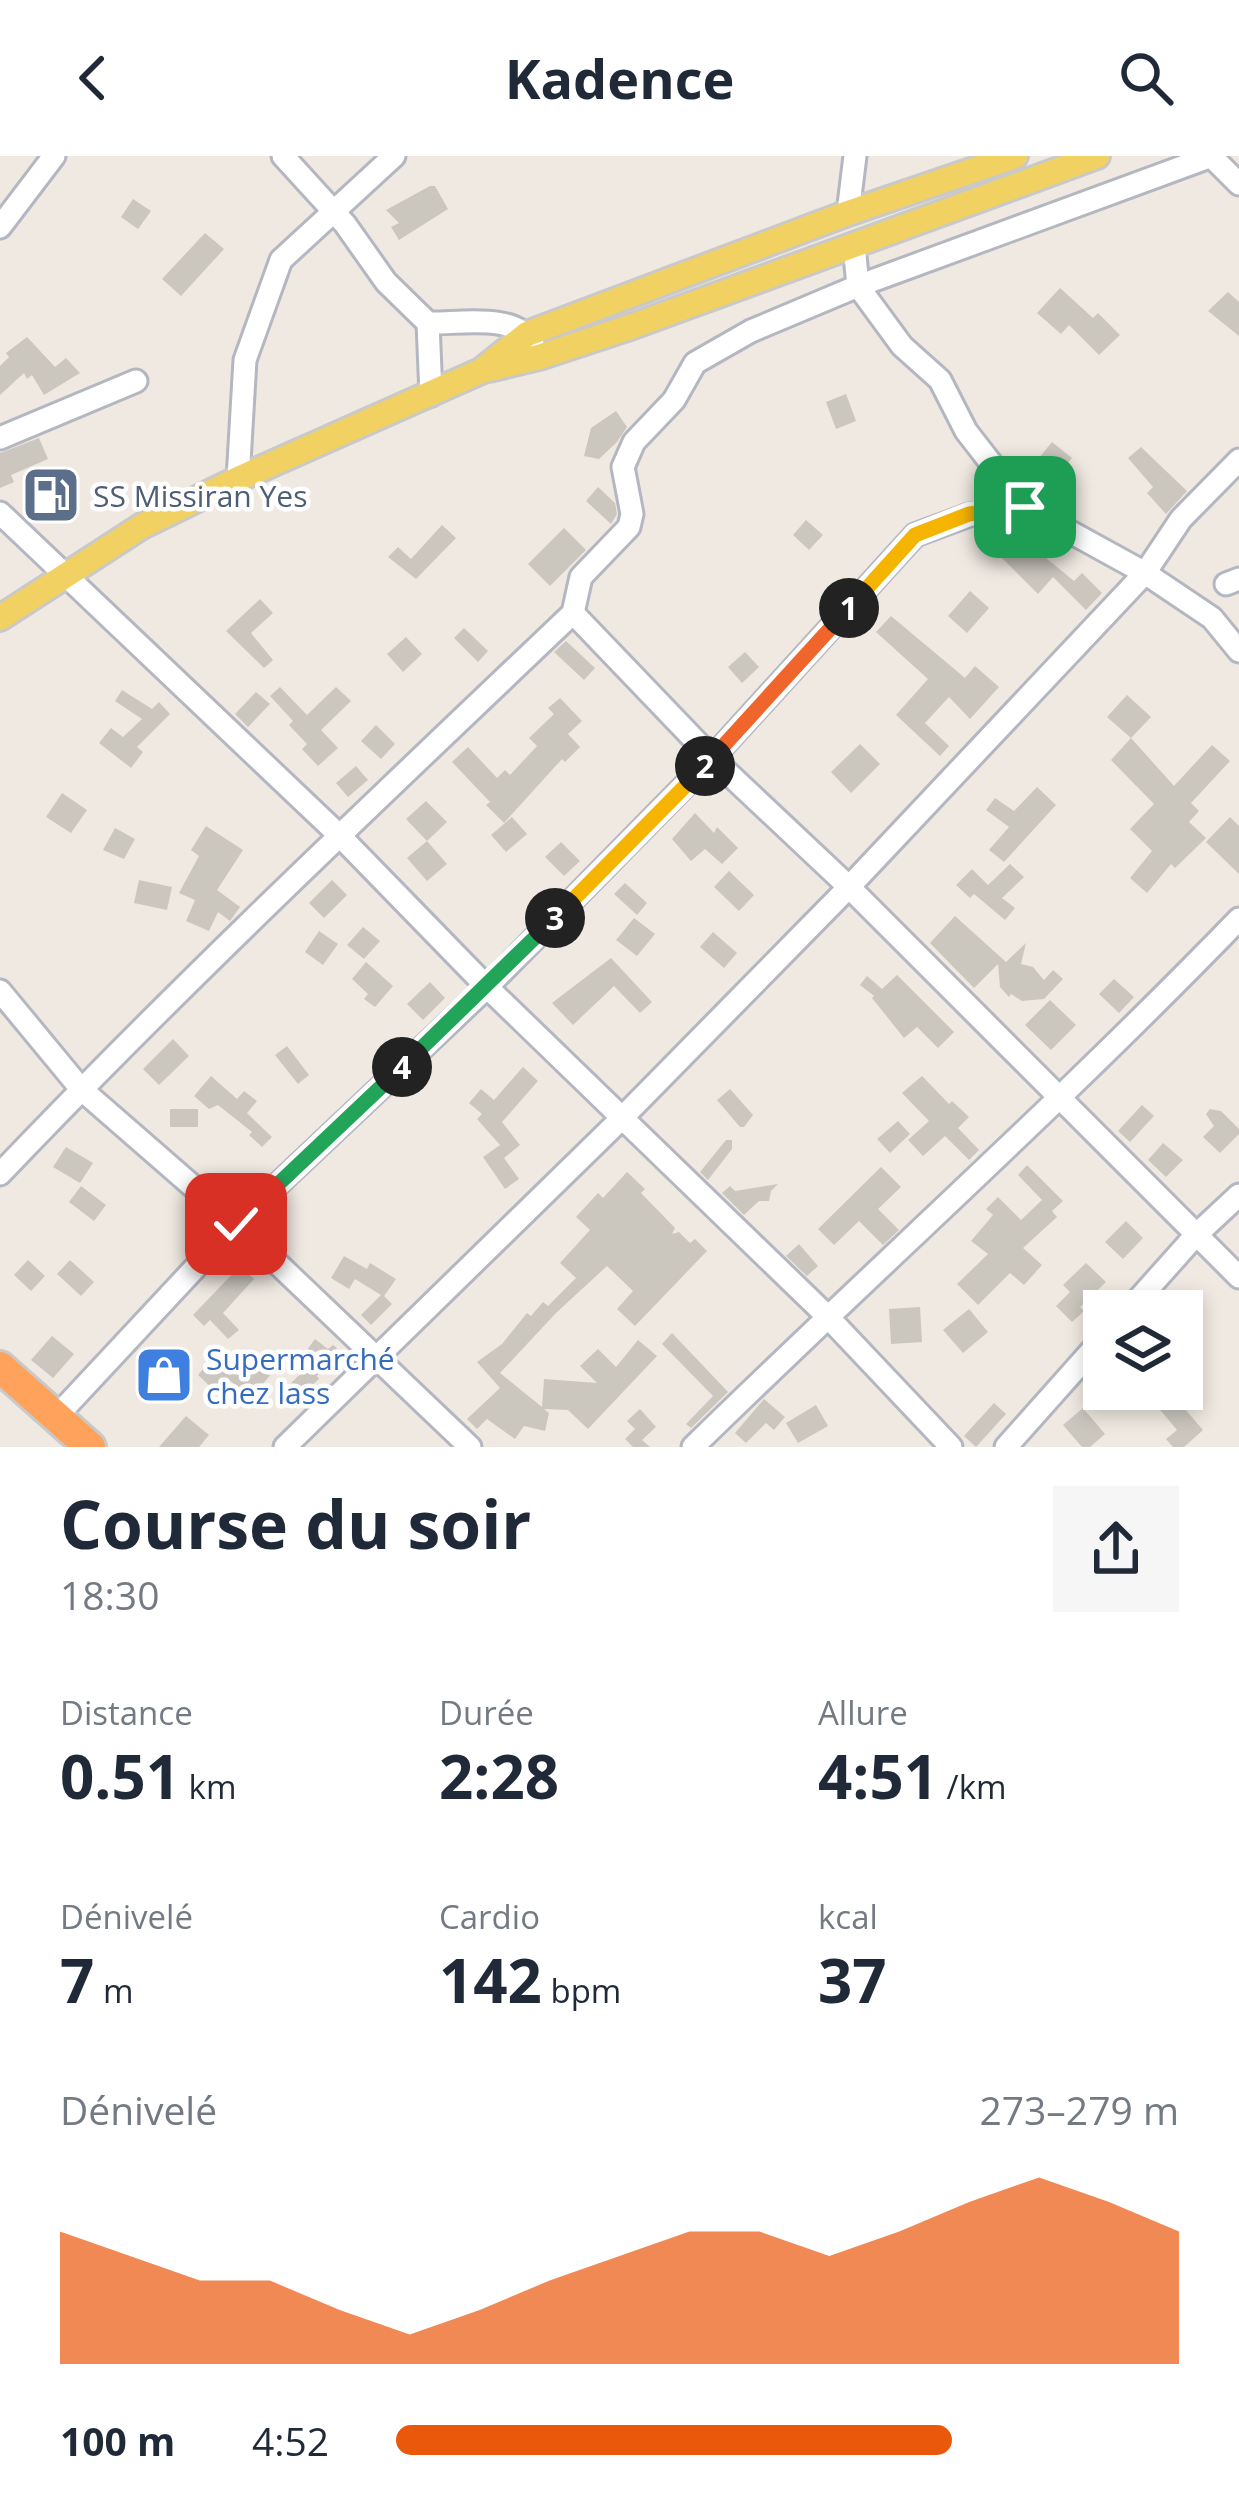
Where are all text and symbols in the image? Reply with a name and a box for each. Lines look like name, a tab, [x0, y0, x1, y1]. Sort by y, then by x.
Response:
text: Kadence	[505, 41, 734, 115]
icon: back	[60, 45, 126, 111]
icon: search	[1113, 45, 1179, 111]
pin	[974, 456, 1076, 558]
fuel station icon: SS Missiran Yes	[20, 464, 82, 526]
icon: arrive	[992, 474, 1058, 540]
place label: SS Missiran Yes	[93, 475, 307, 516]
pin: 1	[819, 578, 879, 638]
text: 1	[840, 585, 858, 630]
pin: 2	[675, 736, 735, 796]
text: 2	[696, 743, 714, 788]
pin: 3	[525, 888, 585, 948]
text: 3	[546, 895, 564, 940]
pin: 4	[372, 1037, 432, 1097]
text: 4	[393, 1044, 411, 1089]
pin	[185, 1173, 287, 1275]
icon: check	[203, 1191, 269, 1257]
map controls	[1083, 1290, 1203, 1410]
button: layers	[1083, 1290, 1203, 1410]
place label: Supermarché chez lass	[206, 1338, 395, 1413]
shop icon: Supermarché chez lass	[133, 1344, 195, 1406]
text: Course du soir	[60, 1478, 531, 1568]
button: share	[1053, 1486, 1179, 1612]
text: 18:30	[60, 1568, 159, 1621]
text: Distance	[60, 1690, 193, 1735]
text: Durée	[439, 1690, 534, 1735]
text: Allure	[818, 1690, 908, 1735]
text: 0.51	[60, 1735, 180, 1817]
text: 2:28	[439, 1735, 559, 1817]
text: 4:51	[818, 1735, 938, 1817]
text: km	[180, 1764, 237, 1809]
text: /km	[938, 1764, 1007, 1809]
text: Dénivelé	[60, 1894, 193, 1939]
text: Cardio	[439, 1894, 540, 1939]
text: kcal	[818, 1894, 878, 1939]
text: 7	[60, 1939, 94, 2021]
text: 142	[439, 1939, 542, 2021]
text: 37	[818, 1939, 887, 2021]
text: m	[94, 1968, 133, 2013]
text: bpm	[542, 1968, 621, 2013]
text: Dénivelé	[60, 2083, 217, 2136]
text: 273–279 m	[979, 2083, 1179, 2136]
text: 100 m	[60, 2414, 175, 2467]
text: 4:52	[252, 2414, 329, 2467]

